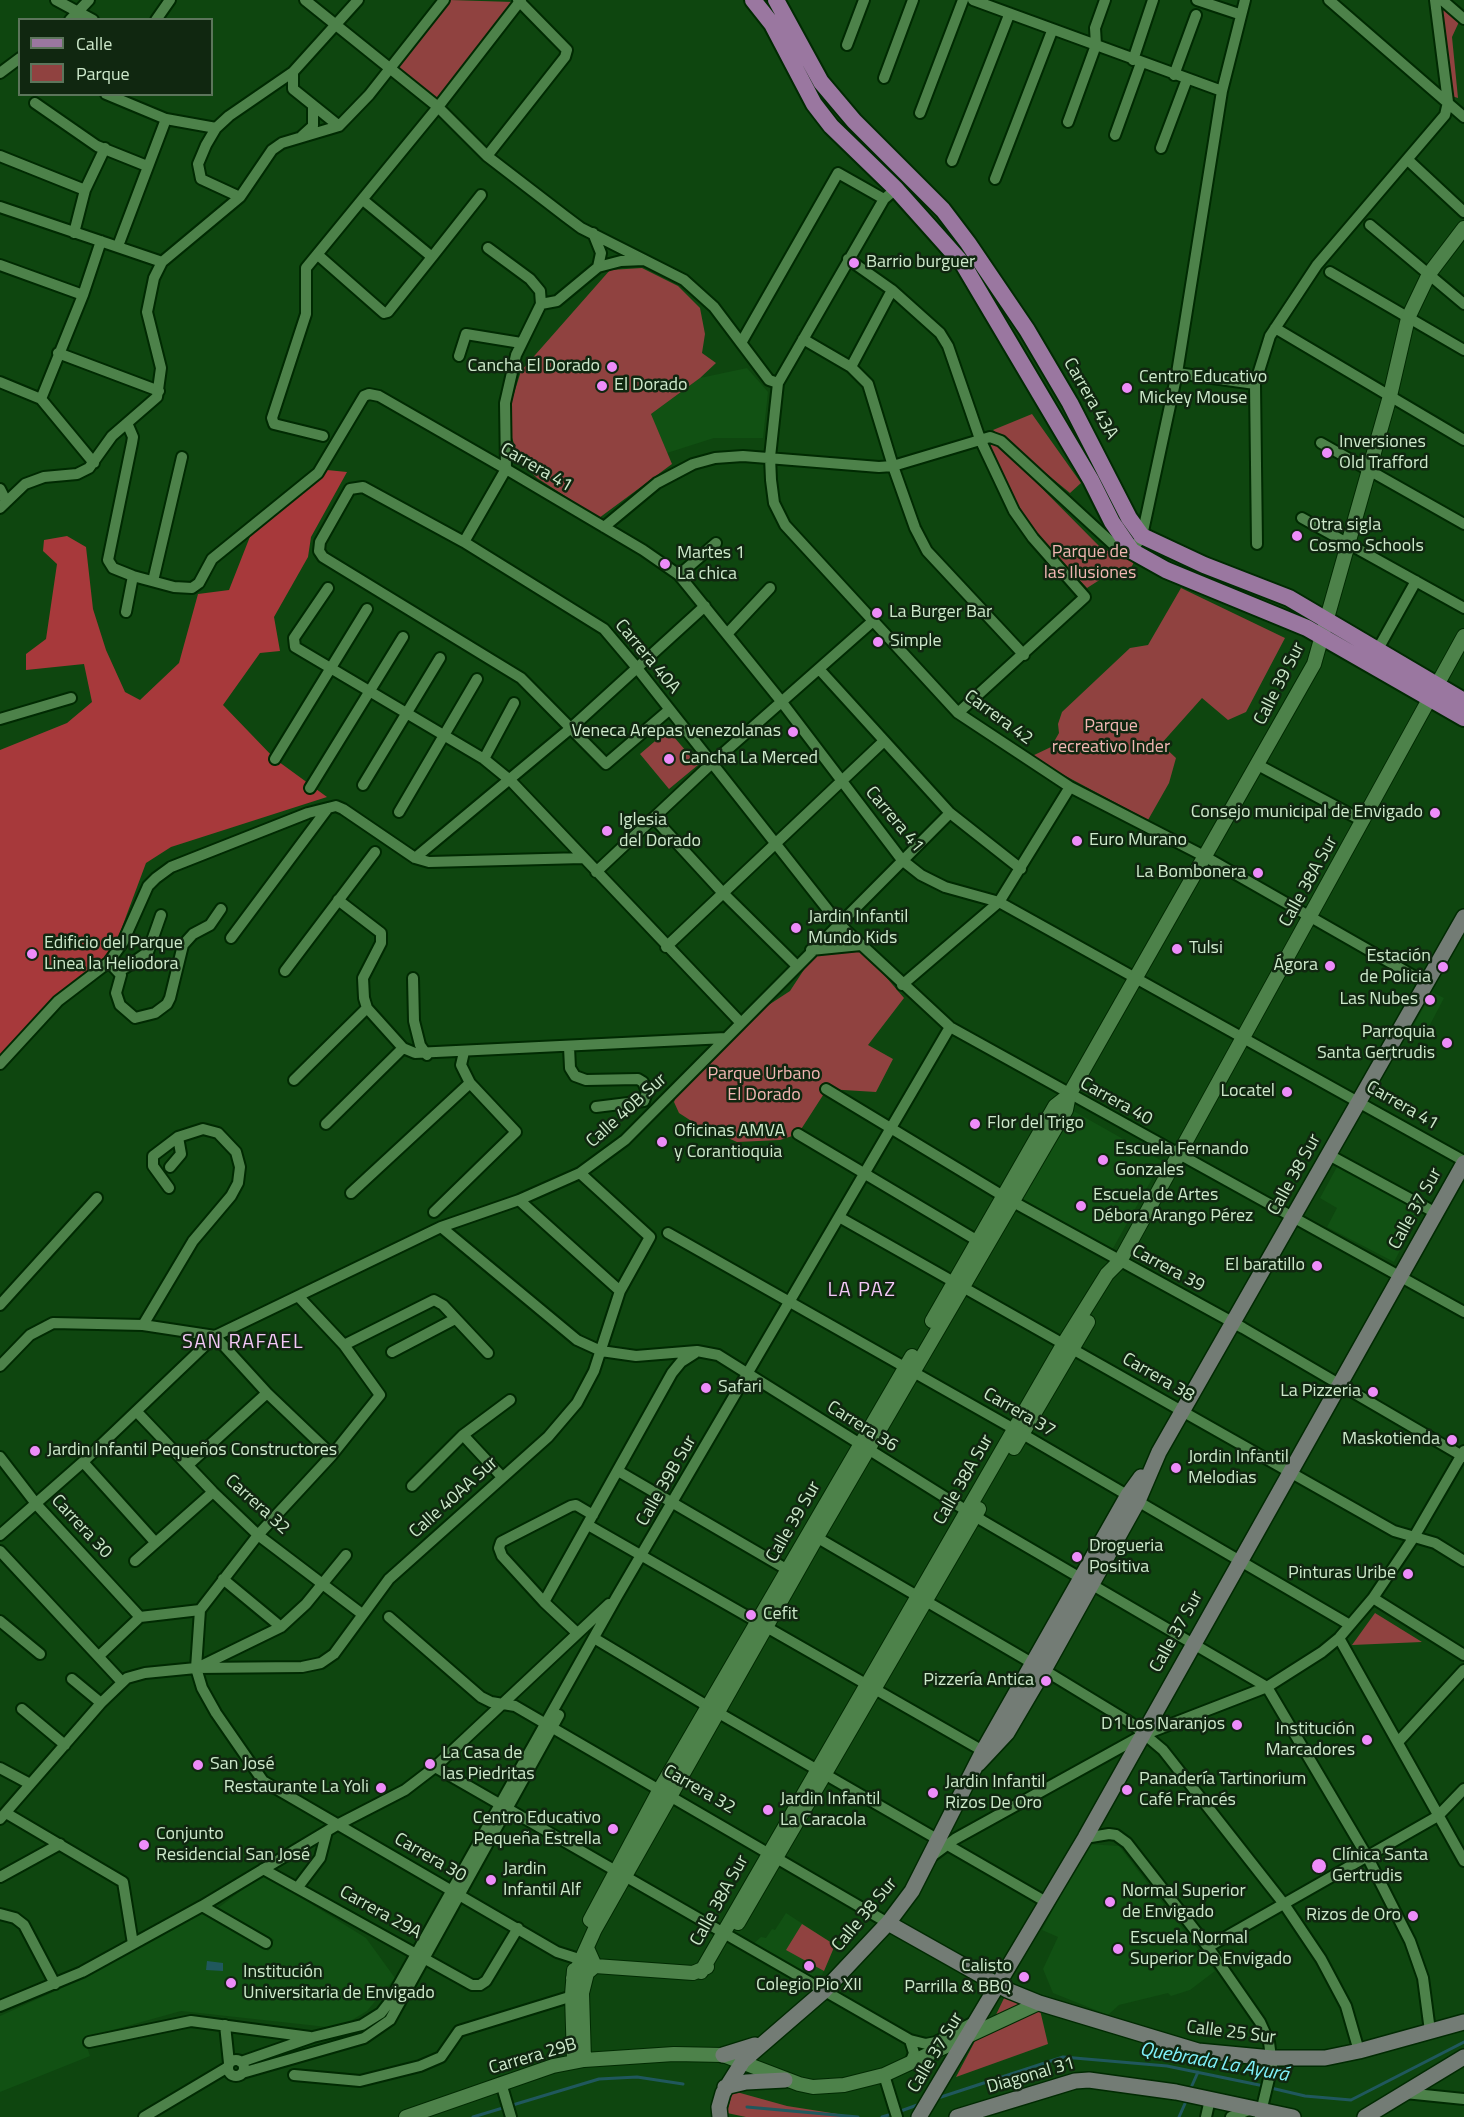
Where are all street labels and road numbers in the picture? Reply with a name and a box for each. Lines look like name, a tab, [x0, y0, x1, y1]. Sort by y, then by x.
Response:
street label: Carrera 43A	[1058, 355, 1122, 443]
street label: Carrera 41	[496, 439, 576, 497]
street label: Carrera 40A	[610, 615, 684, 699]
street label: Calle 39 Sur	[1250, 639, 1310, 729]
street label: Carrera 42	[959, 686, 1037, 750]
street label: Carrera 41	[860, 783, 928, 857]
street label: Calle 38A Sur	[1275, 833, 1343, 931]
street label: Calle 40B Sur	[582, 1069, 672, 1153]
street label: Carrera 40	[1076, 1073, 1156, 1131]
street label: Carrera 41	[1362, 1077, 1442, 1135]
street label: Calle 38 Sur	[1264, 1130, 1326, 1220]
street label: Calle 37 Sur	[1385, 1164, 1447, 1254]
street label: Carrera 39	[1128, 1241, 1208, 1297]
street label: Carrera 38	[1118, 1349, 1198, 1407]
street label: Carrera 37	[979, 1384, 1059, 1442]
street label: Carrera 36	[823, 1397, 901, 1457]
street label: Calle 38A Sur	[930, 1431, 998, 1529]
street label: Calle 39B Sur	[632, 1432, 702, 1530]
street label: Calle 40AA Sur	[405, 1453, 503, 1543]
street label: Carrera 32	[220, 1470, 294, 1540]
street label: Calle 39 Sur	[762, 1478, 826, 1566]
street label: Carrera 30	[46, 1491, 116, 1563]
street label: Calle 37 Sur	[1146, 1587, 1208, 1677]
street label: Carrera 32	[659, 1761, 739, 1819]
street label: Carrera 30	[390, 1829, 470, 1887]
street label: Calle 38A Sur	[686, 1852, 754, 1950]
street label: Calle 38 Sur	[828, 1874, 902, 1956]
street label: Carrera 29A	[335, 1882, 425, 1944]
street label: Calle 37 Sur	[904, 2009, 968, 2097]
street label: Calle 25 Sur	[1185, 2017, 1277, 2049]
street label: Carrera 29B	[486, 2034, 580, 2080]
street label: Diagonal 31	[985, 2053, 1077, 2099]

